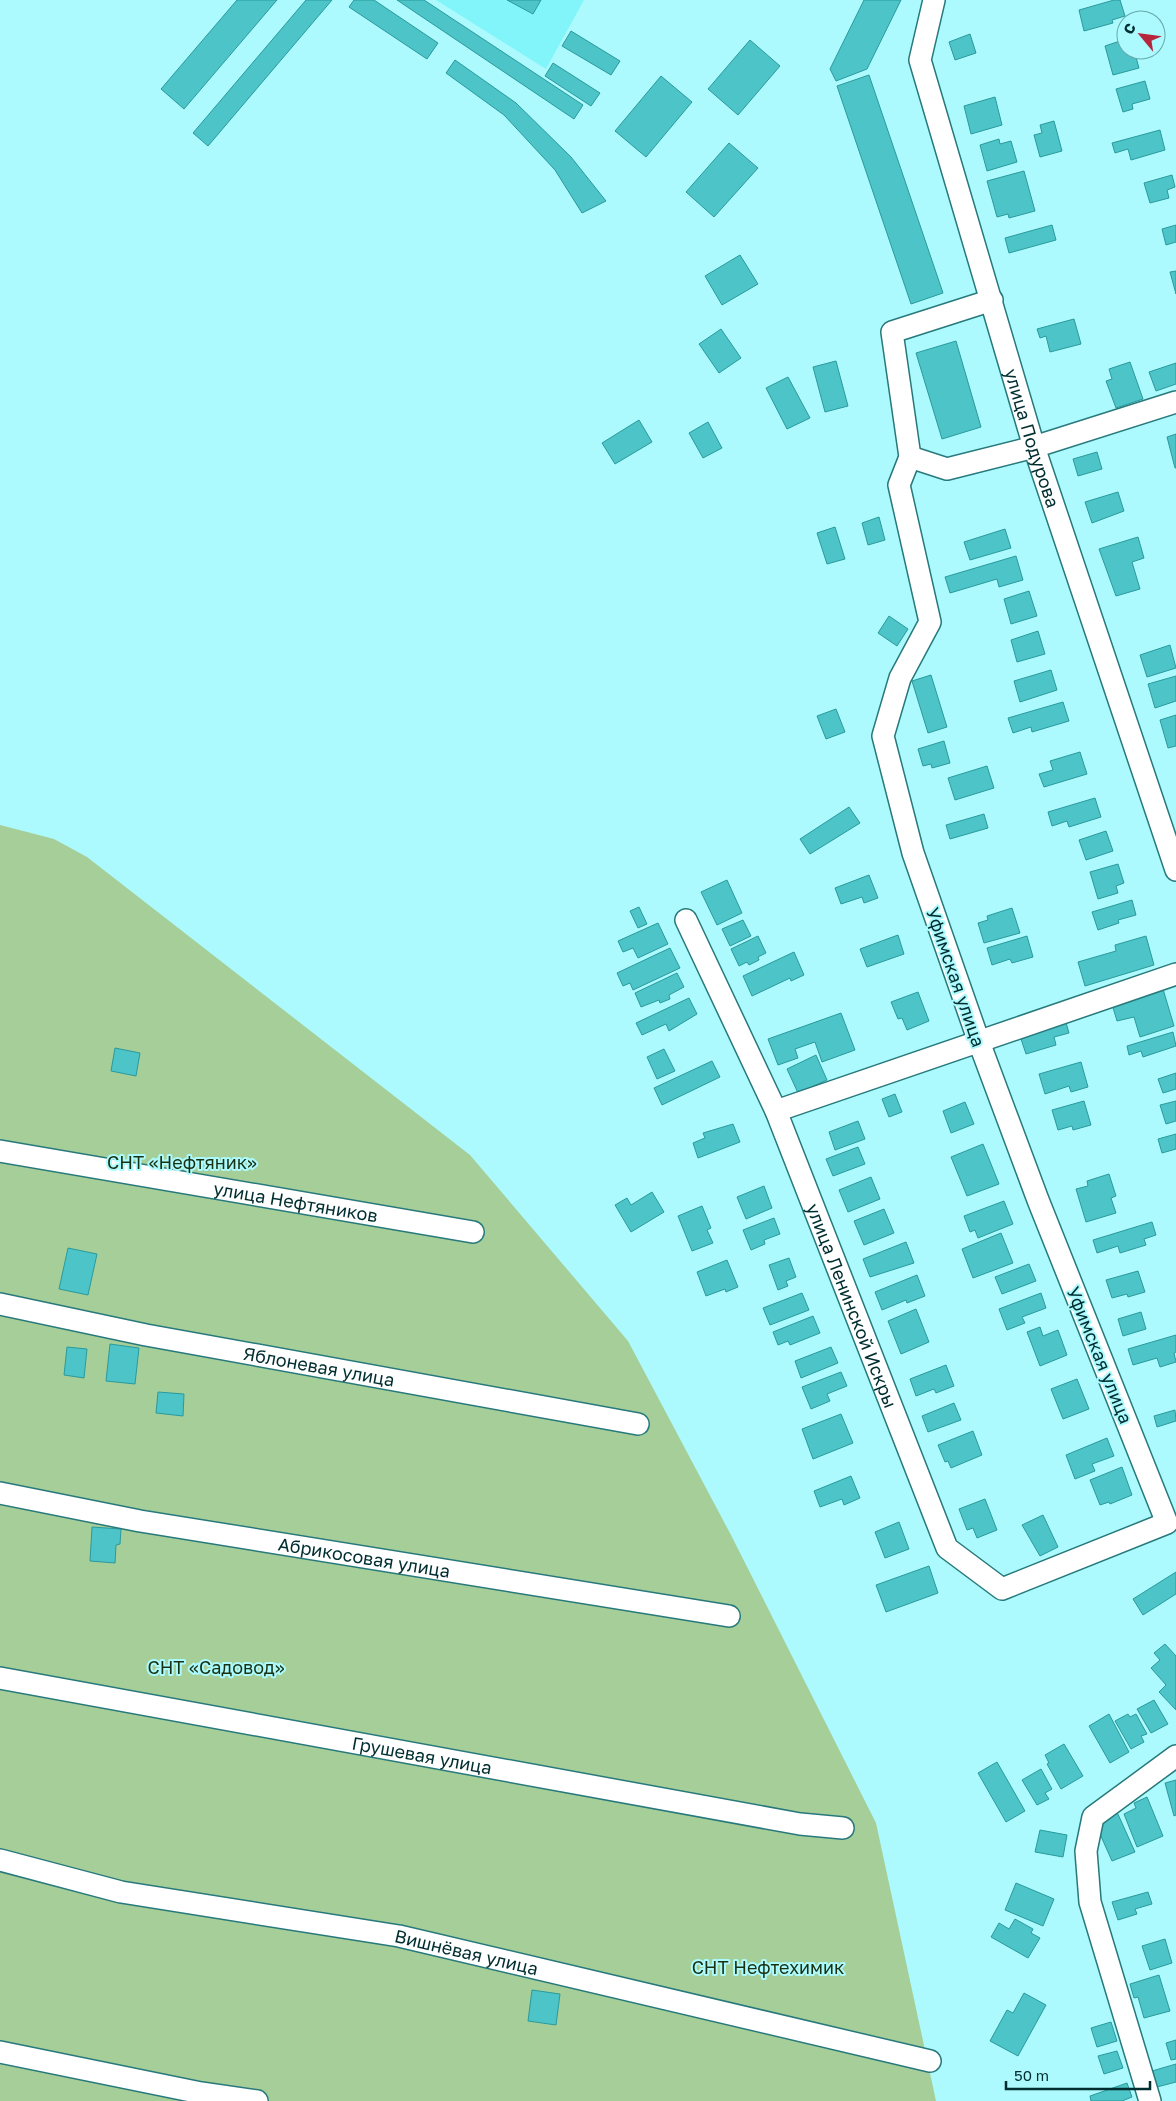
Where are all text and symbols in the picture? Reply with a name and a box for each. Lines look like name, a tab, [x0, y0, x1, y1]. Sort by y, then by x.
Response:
north arrow	[1116, 10, 1166, 60]
text: С	[1119, 20, 1139, 37]
street label: улица Подурова	[1000, 366, 1065, 510]
street label: Уфимская улица	[922, 904, 990, 1050]
park label: СНТ «Нефтяник»	[107, 1151, 257, 1173]
street label: улица Нефтяников	[212, 1177, 380, 1227]
street label: улица Ленинской Искры	[802, 1200, 902, 1411]
street label: Уфимская улица	[1062, 1283, 1138, 1427]
street label: Яблоневая улица	[241, 1342, 396, 1391]
street label: Абрикосовая улица	[277, 1532, 452, 1582]
park label: СНТ «Садовод»	[147, 1656, 285, 1678]
street label: Грушевая улица	[350, 1731, 494, 1779]
street label: Вишнёвая улица	[392, 1924, 541, 1979]
park label: СНТ Нефтехимик	[692, 1956, 844, 1978]
scale bar	[1006, 2058, 1150, 2090]
text: 50 m	[1014, 2066, 1049, 2084]

